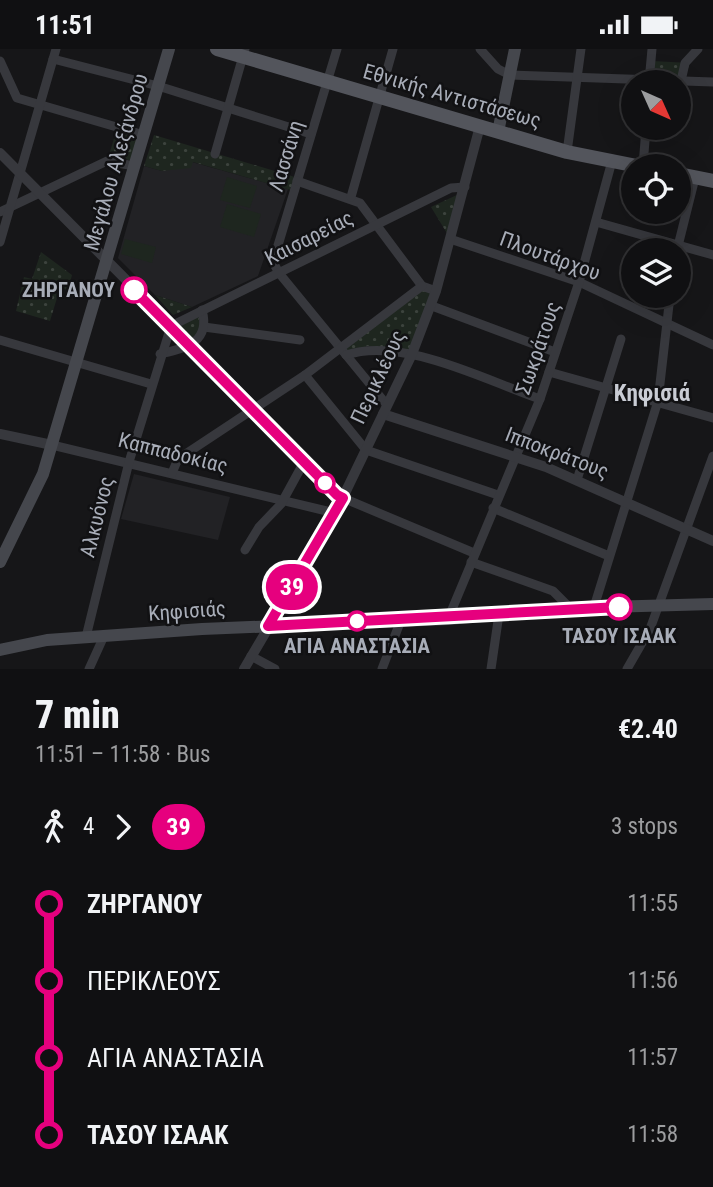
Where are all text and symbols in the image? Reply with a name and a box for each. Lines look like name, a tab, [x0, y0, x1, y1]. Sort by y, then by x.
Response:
text: 11:51	[35, 10, 95, 40]
street label: Εθνικής Αντιστάσεως	[360, 59, 544, 133]
north arrow	[621, 70, 691, 140]
map controls	[621, 70, 691, 308]
street label: Μεγάλου Αλεξάνδρου	[79, 71, 153, 253]
street label: Λασσάνη	[264, 117, 308, 195]
button: locate	[621, 154, 691, 224]
street label: Καισαρείας	[261, 206, 357, 270]
street label: Πλουτάρχου	[496, 227, 604, 285]
button: layers	[621, 238, 691, 308]
marker: ΖΗΡΓΑΝΟΥ	[121, 277, 147, 303]
place label: ΖΗΡΓΑΝΟΥ	[22, 278, 116, 302]
street label: Σωκράτους	[511, 298, 565, 398]
street label: Περικλέους	[346, 326, 410, 428]
district label: Κηφισιά	[614, 380, 691, 407]
street label: Ιπποκράτους	[502, 422, 612, 484]
street label: Καππαδοκίας	[116, 428, 230, 478]
unlabelled marker	[315, 473, 335, 493]
street label: Αλκυόνος	[75, 474, 119, 560]
line badge: 39	[260, 564, 324, 610]
text: 39	[280, 573, 304, 601]
marker: ΤΑΣΟΥ ΙΣΑΑΚ	[606, 594, 632, 620]
street label: Κηφισιάς	[147, 596, 227, 626]
marker: ΑΓΙΑ ΑΝΑΣΤΑΣΙΑ	[347, 611, 367, 631]
place label: ΤΑΣΟΥ ΙΣΑΑΚ	[562, 624, 676, 648]
place label: ΑΓΙΑ ΑΝΑΣΤΑΣΙΑ	[284, 634, 431, 658]
text: 7 min	[35, 693, 120, 737]
text: €2.40	[618, 714, 678, 744]
text: 11:51 – 11:58 · Bus	[35, 741, 211, 768]
icon: walk	[35, 808, 73, 846]
icon: forward	[104, 808, 142, 846]
text: 4	[83, 813, 94, 840]
text: 39	[166, 813, 191, 841]
text: 3 stops	[611, 813, 678, 840]
text: ΖΗΡΓΑΝΟΥ	[87, 889, 202, 919]
text: 11:55	[627, 890, 678, 917]
text: ΠΕΡΙΚΛΕΟΥΣ	[87, 966, 221, 996]
text: 11:56	[627, 967, 678, 994]
text: ΑΓΙΑ ΑΝΑΣΤΑΣΙΑ	[87, 1043, 264, 1073]
text: 11:57	[627, 1044, 678, 1071]
text: ΤΑΣΟΥ ΙΣΑΑΚ	[87, 1120, 228, 1150]
text: 11:58	[627, 1121, 678, 1148]

